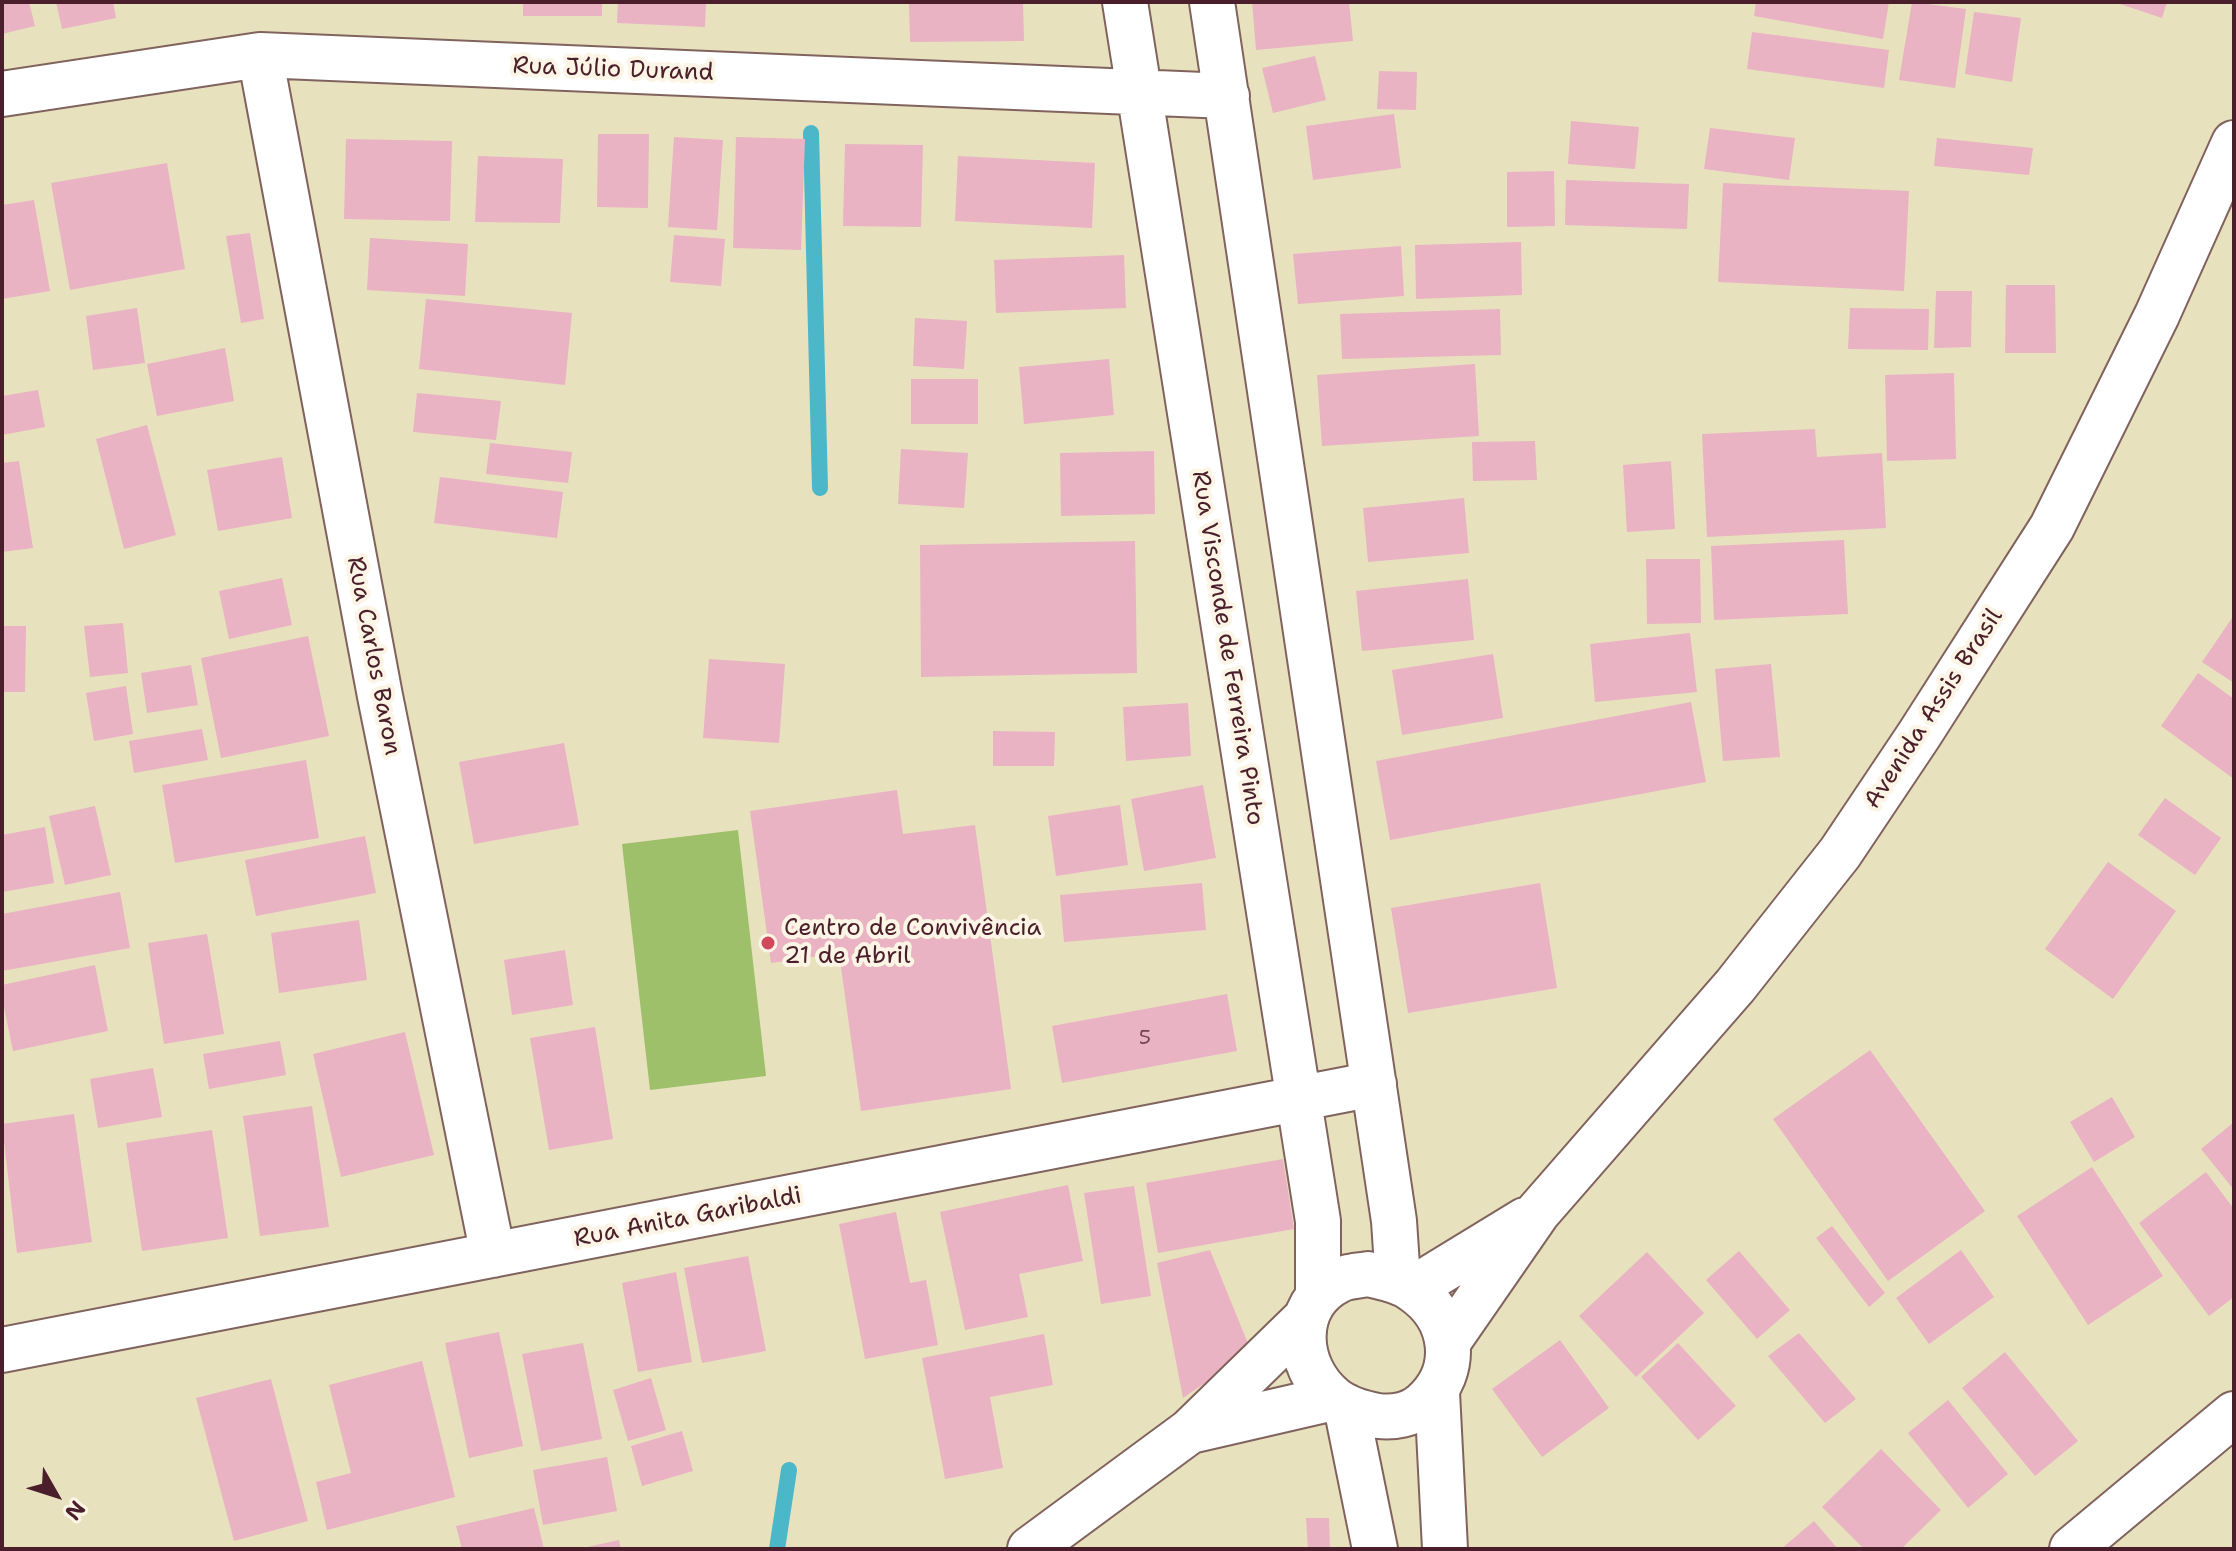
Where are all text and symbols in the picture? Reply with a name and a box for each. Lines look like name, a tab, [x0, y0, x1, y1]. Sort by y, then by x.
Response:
street label: Rua Júlio Durand	[512, 52, 714, 88]
street label: Rua Visconde de Ferreira Pinto	[1185, 469, 1269, 827]
street label: Rua Carlos Baron	[340, 554, 406, 758]
street label: Avenida Assis Brasil	[1859, 604, 2009, 814]
place label: Centro de Convivência 21 de Abril	[784, 915, 1041, 971]
marker: Centro de Convivência 21 de Abril	[759, 934, 777, 952]
house number: 5	[1139, 1027, 1151, 1051]
street label: Rua Anita Garibaldi	[572, 1182, 804, 1254]
north arrow	[16, 1455, 96, 1535]
text: N	[58, 1495, 92, 1526]

